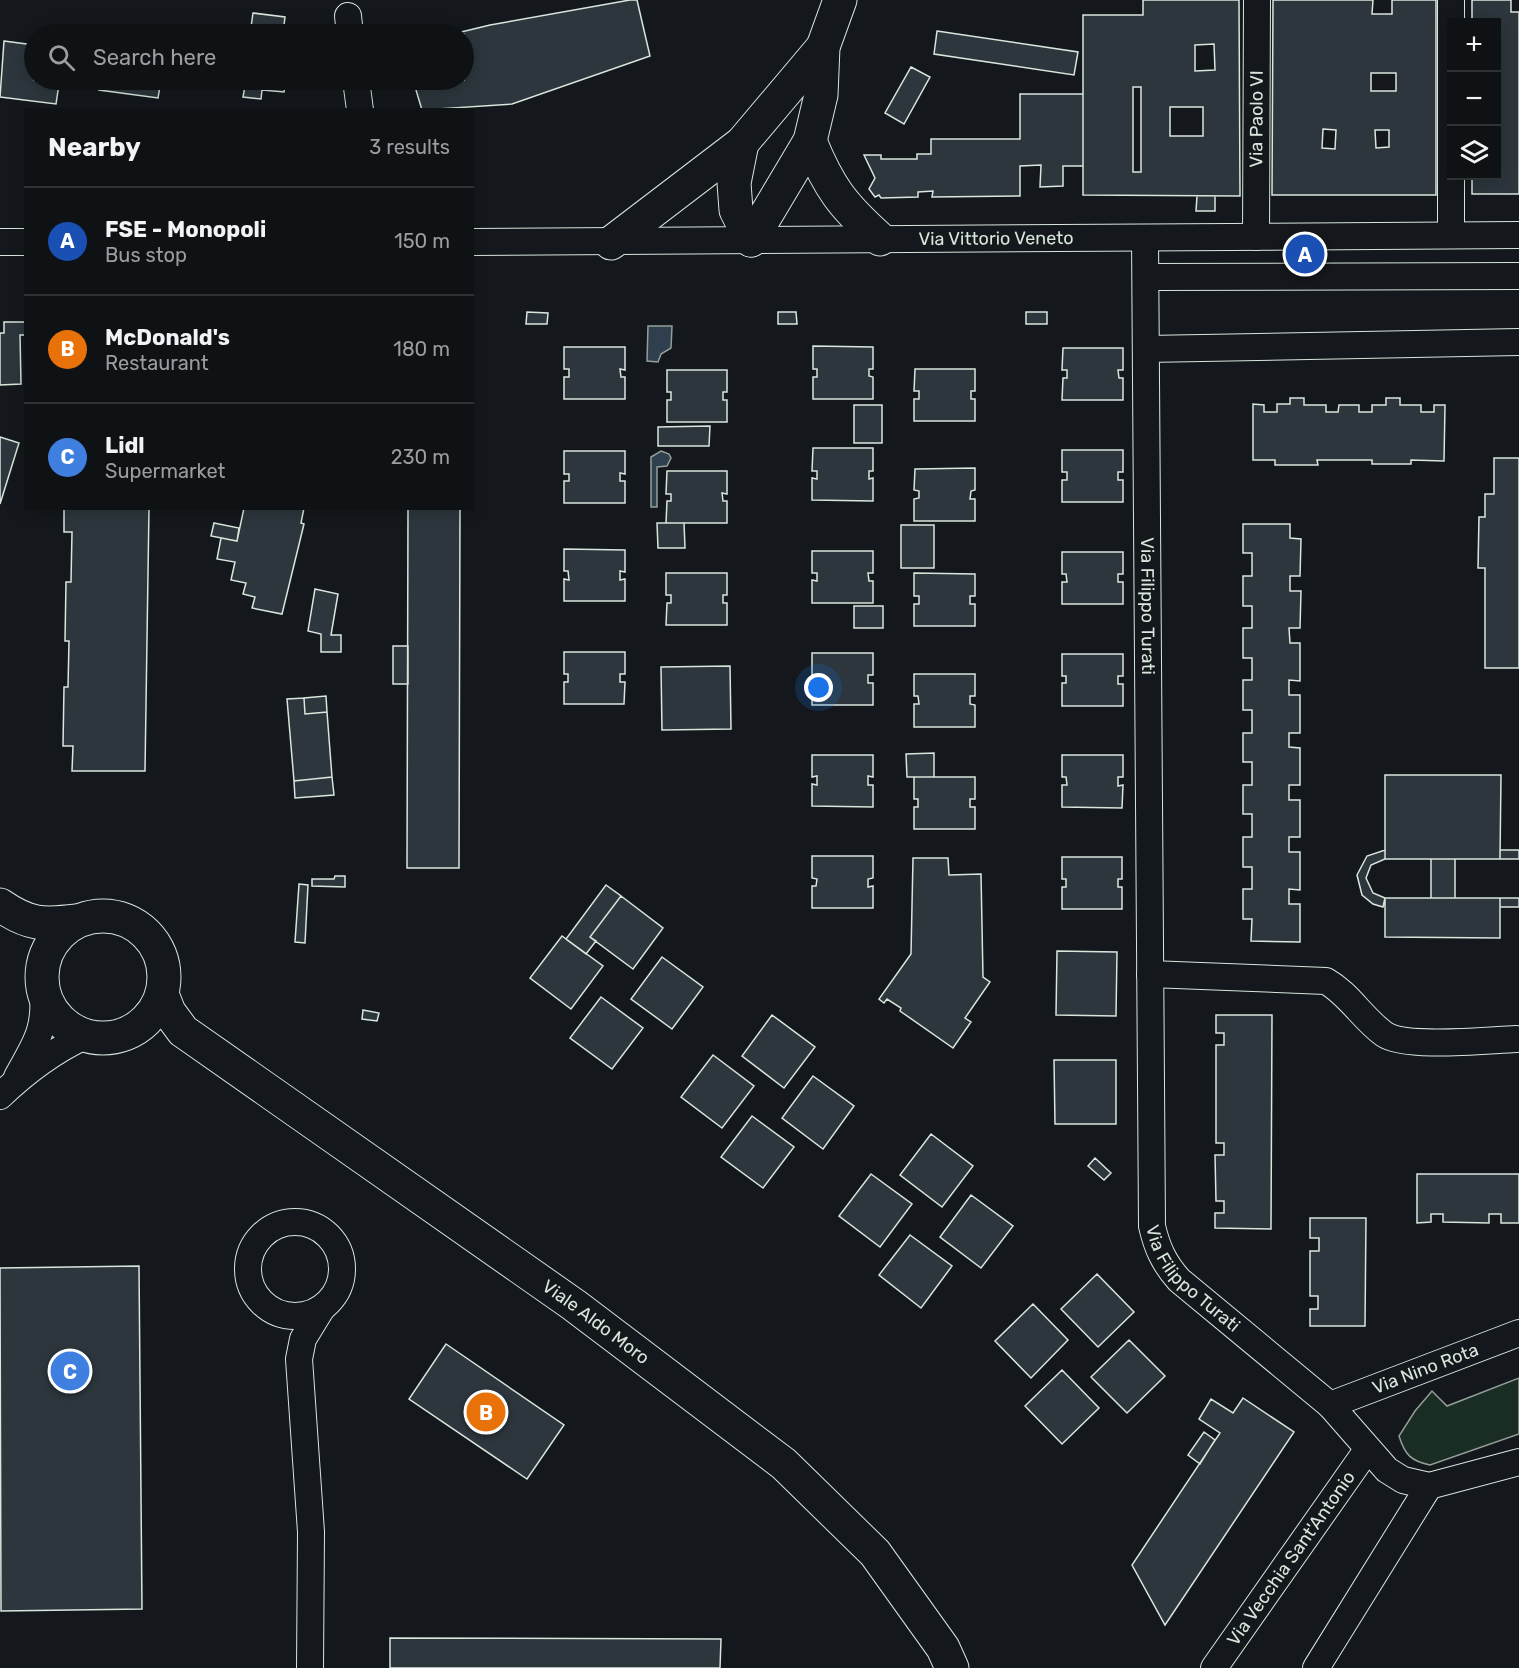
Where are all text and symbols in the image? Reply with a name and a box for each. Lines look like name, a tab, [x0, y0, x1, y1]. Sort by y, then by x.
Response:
map controls	[1447, 18, 1501, 180]
button: +	[1447, 18, 1501, 72]
search box	[24, 24, 474, 90]
icon: search	[45, 41, 78, 74]
text: Search here	[93, 44, 216, 71]
street label: Via Paolo VI	[1245, 70, 1268, 168]
button: −	[1447, 72, 1501, 126]
button: layers	[1447, 126, 1501, 180]
text: Nearby	[48, 132, 141, 163]
text: 3 results	[369, 135, 450, 159]
text: FSE - Monopoli	[105, 216, 266, 243]
street label: Via Vittorio Veneto	[918, 227, 1074, 250]
text: A	[60, 229, 75, 253]
text: 150 m	[394, 229, 450, 253]
pin: A	[1286, 232, 1324, 276]
text: Bus stop	[105, 243, 187, 267]
text: McDonald's	[105, 324, 230, 351]
text: B	[60, 337, 75, 361]
text: 180 m	[393, 337, 450, 361]
text: Restaurant	[105, 351, 209, 375]
text: Lidl	[105, 432, 145, 459]
text: C	[60, 445, 75, 469]
text: 230 m	[391, 445, 450, 469]
text: Supermarket	[105, 459, 225, 483]
street label: Via Filippo Turati	[1136, 537, 1159, 675]
your location	[804, 673, 833, 702]
street label: Via Filippo Turati	[1141, 1223, 1244, 1337]
street label: Viale Aldo Moro	[538, 1275, 654, 1369]
street label: Via Nino Rota	[1369, 1338, 1482, 1399]
pin: C	[50, 1348, 90, 1394]
pin: B	[466, 1390, 506, 1434]
street label: Via Vecchia Sant'Antonio	[1222, 1467, 1360, 1650]

